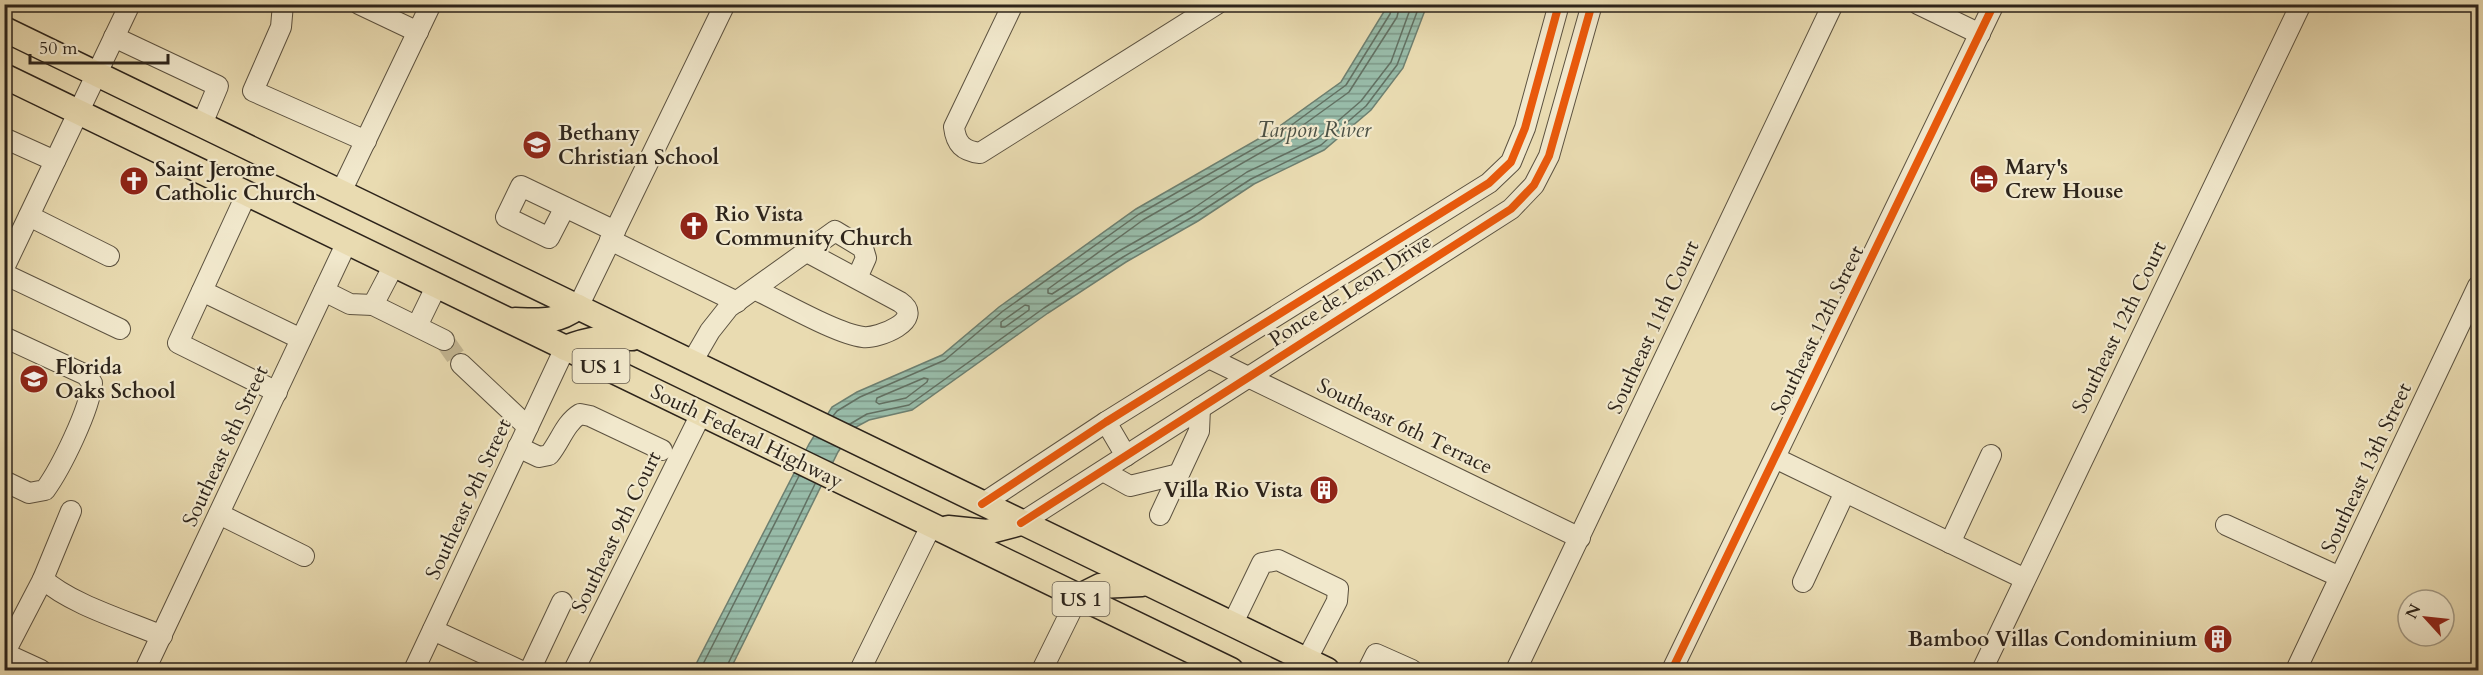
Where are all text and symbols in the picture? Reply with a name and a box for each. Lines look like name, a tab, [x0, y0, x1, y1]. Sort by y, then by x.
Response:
scale bar	[30, 27, 168, 65]
text: 50 m	[39, 36, 78, 61]
water label: Tarpon River	[1257, 115, 1372, 145]
place label: Bethany Christian School	[558, 119, 719, 172]
school or university icon: Bethany Christian School	[521, 129, 553, 161]
place label: Mary's Crew House	[2005, 153, 2124, 206]
place label: Saint Jerome Catholic Church	[155, 155, 316, 208]
hotel icon: Mary's Crew House	[1968, 163, 2000, 195]
church icon: Saint Jerome Catholic Church	[118, 165, 150, 197]
place label: Rio Vista Community Church	[715, 200, 913, 253]
church icon: Rio Vista Community Church	[678, 210, 710, 242]
street label: Ponce de Leon Drive	[1263, 227, 1437, 354]
street label: Southeast 11th Court	[1601, 236, 1706, 419]
street label: Southeast 12th Court	[2065, 236, 2174, 418]
street label: Southeast 12th Street	[1764, 240, 1871, 420]
road number: US 1	[572, 349, 630, 383]
place label: Florida Oaks School	[55, 353, 176, 406]
street label: Southeast 8th Street	[175, 361, 276, 531]
school or university icon: Florida Oaks School	[18, 363, 50, 395]
street label: Southeast 6th Terrace	[1312, 371, 1498, 482]
street label: South Federal Highway	[646, 377, 848, 496]
street label: Southeast 13th Street	[2314, 378, 2419, 558]
street label: Southeast 9th Street	[418, 414, 519, 584]
street label: Southeast 9th Court	[565, 446, 668, 618]
building icon: Villa Rio Vista	[1308, 474, 1340, 506]
place label: Villa Rio Vista	[1163, 476, 1304, 505]
road number: US 1	[1052, 582, 1110, 616]
north arrow	[2396, 588, 2456, 648]
text: N	[2401, 600, 2427, 623]
building icon: Bamboo Villas Condominium	[2202, 623, 2234, 655]
place label: Bamboo Villas Condominium	[1908, 625, 2198, 654]

